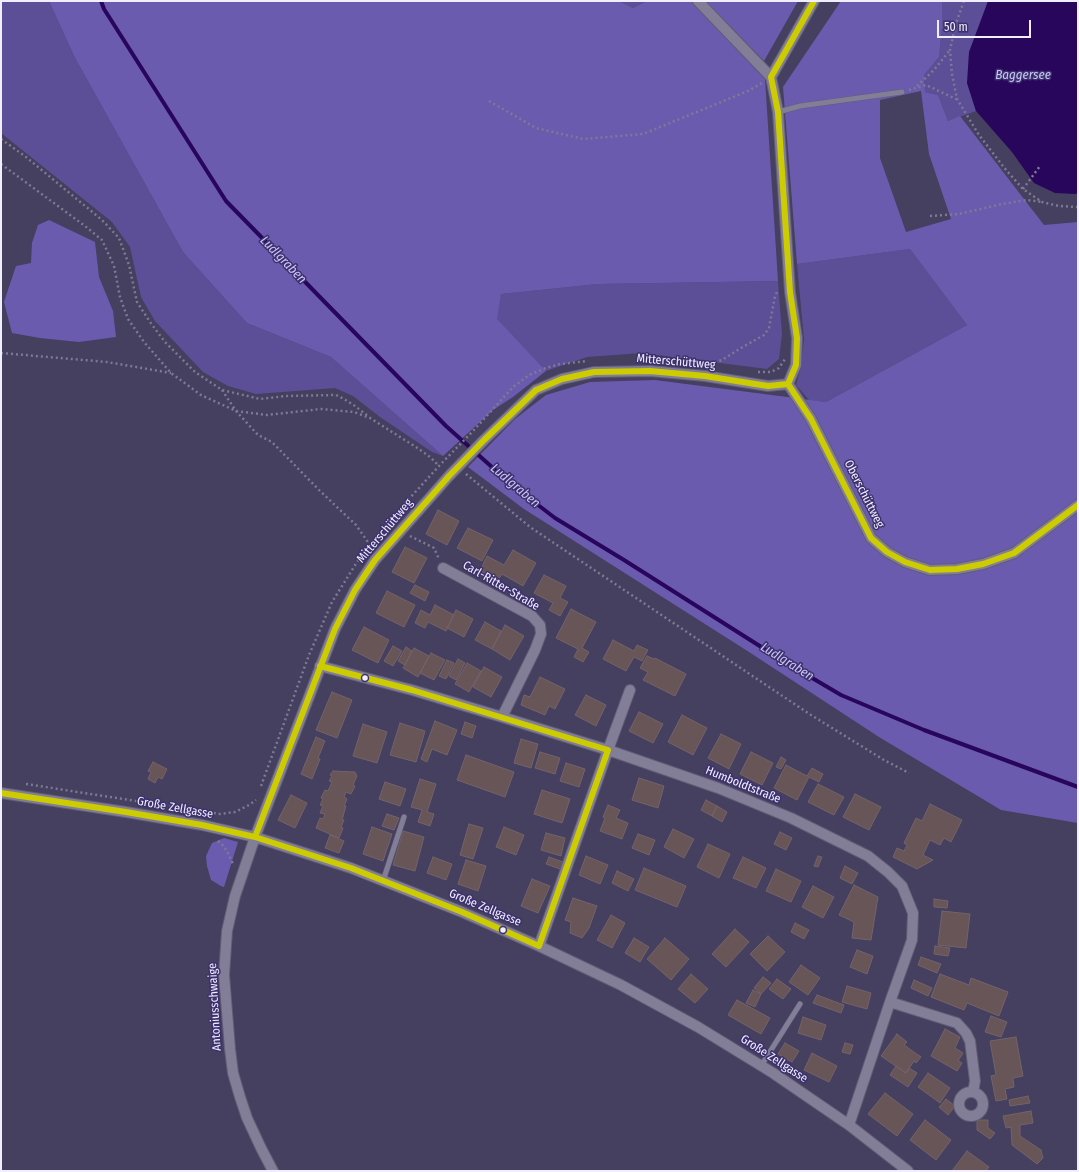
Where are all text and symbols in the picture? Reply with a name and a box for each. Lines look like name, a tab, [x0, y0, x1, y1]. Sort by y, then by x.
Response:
scale bar	[939, 12, 1033, 38]
text: 50 m	[944, 20, 968, 34]
water label: Baggersee	[995, 67, 1051, 83]
water label: Ludlgraben	[257, 233, 309, 287]
street label: Mitterschüttweg	[636, 351, 716, 373]
street label: Oberschüttweg	[841, 458, 887, 530]
water label: Ludlgraben	[487, 461, 543, 511]
street label: Mitterschüttweg	[354, 496, 416, 566]
street label: Carl-Ritter-Straße	[460, 558, 542, 614]
water label: Ludlgraben	[757, 639, 817, 685]
unlabelled marker	[360, 673, 370, 683]
street label: Humboldtstraße	[703, 763, 783, 807]
street label: Große Zellgasse	[136, 794, 214, 822]
street label: Große Zellgasse	[447, 886, 523, 930]
unlabelled marker	[498, 925, 508, 935]
street label: Antoniusschwaige	[206, 963, 224, 1051]
street label: Große Zellgasse	[738, 1032, 810, 1086]

